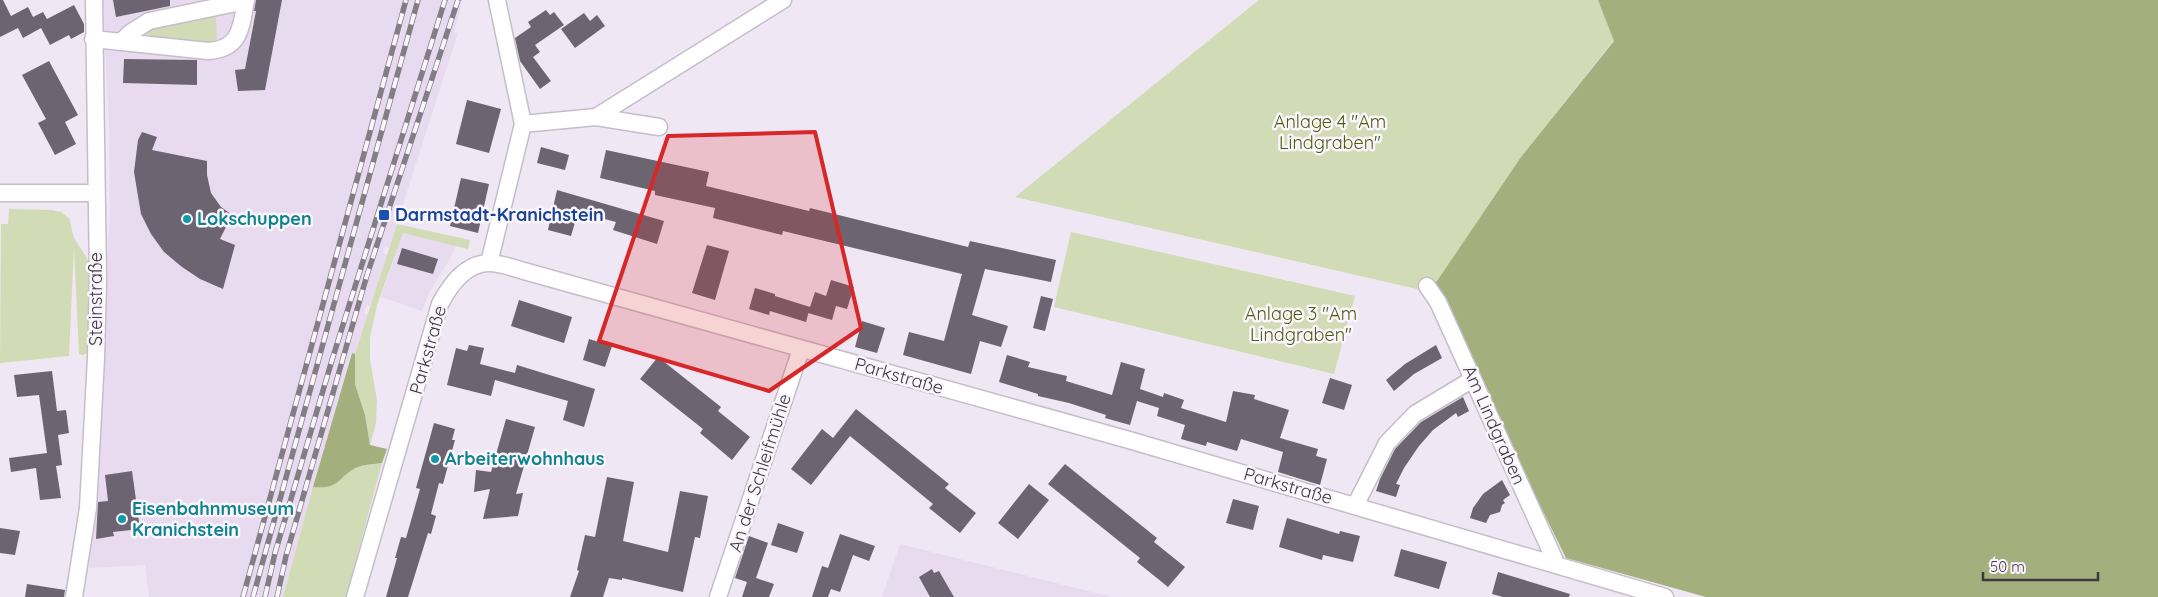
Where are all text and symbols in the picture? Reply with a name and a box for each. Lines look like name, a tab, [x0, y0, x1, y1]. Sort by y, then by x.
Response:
park label: Anlage 4 "Am Lindgraben"	[1274, 110, 1386, 154]
place label: Darmstadt-Kranichstein	[395, 203, 604, 226]
place label: Lokschuppen	[197, 207, 312, 230]
marker: Darmstadt-Kranichstein	[377, 208, 391, 222]
marker: Lokschuppen	[181, 213, 193, 225]
street label: Steinstraße	[84, 252, 107, 346]
park label: Anlage 3 "Am Lindgraben"	[1245, 302, 1357, 346]
street label: Parkstraße	[404, 303, 451, 397]
street label: Parkstraße	[852, 352, 946, 399]
street label: Am Lindgraben	[1458, 362, 1531, 488]
street label: An der Schleifmühle	[723, 391, 796, 555]
place label: Arbeiterwohnhaus	[445, 447, 605, 470]
marker: Arbeiterwohnhaus	[429, 453, 441, 465]
street label: Parkstraße	[1241, 462, 1335, 509]
place label: Eisenbahnmuseum Kranichstein	[132, 497, 294, 541]
marker: Eisenbahnmuseum Kranichstein	[116, 513, 128, 525]
scale bar	[1983, 550, 2098, 582]
text: 50 m	[1990, 557, 2025, 576]

